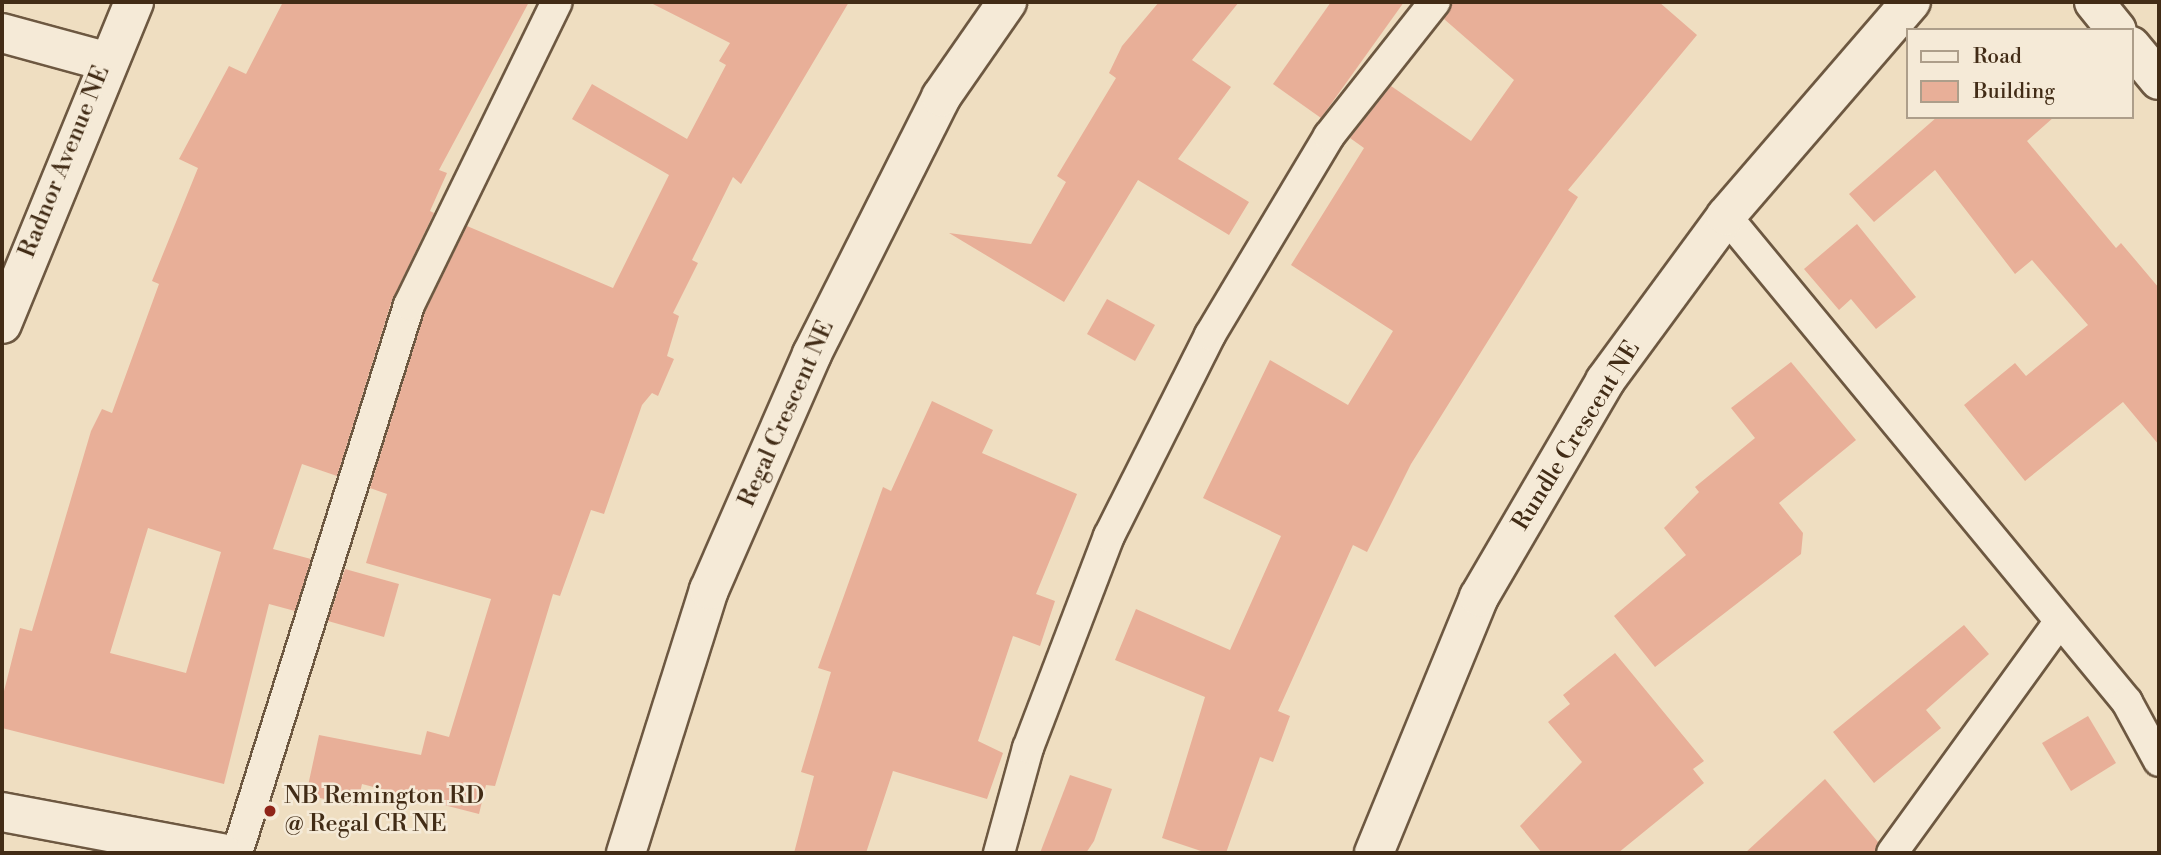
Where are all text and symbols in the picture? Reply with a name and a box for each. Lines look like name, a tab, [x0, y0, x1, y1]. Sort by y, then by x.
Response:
legend	[1906, 28, 2133, 119]
text: Road	[1973, 44, 2022, 70]
street label: Radnor Avenue NE	[13, 62, 117, 262]
text: Building	[1973, 79, 2055, 105]
street label: Regal Crescent NE	[733, 316, 841, 512]
street label: Rundle Crescent NE	[1507, 336, 1647, 536]
place label: NB Remington RD @ Regal CR NE	[284, 783, 484, 839]
marker: NB Remington RD @ Regal CR NE	[262, 803, 278, 819]

